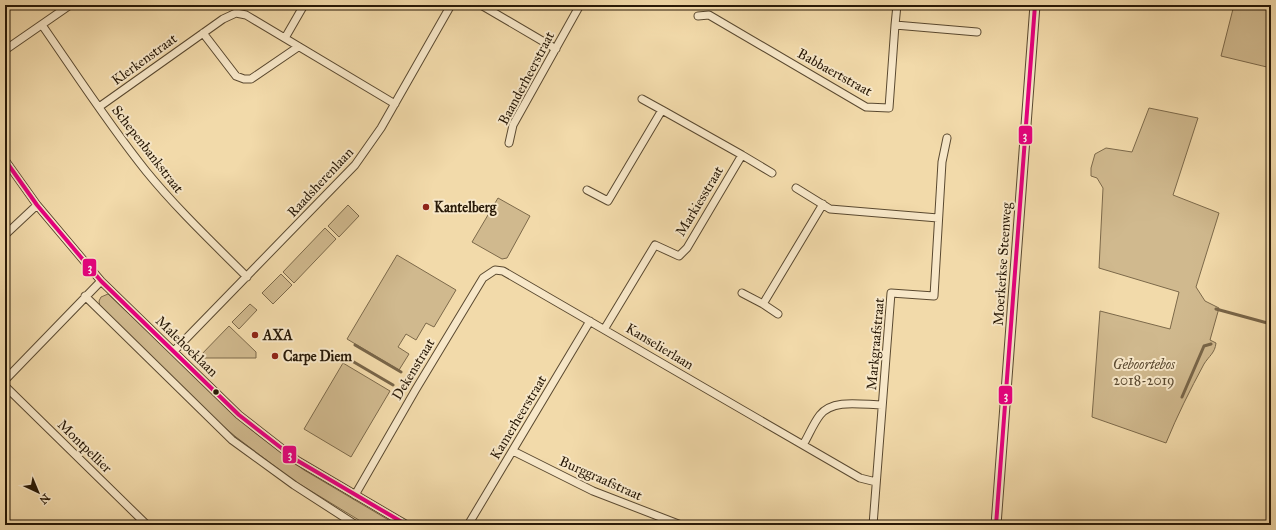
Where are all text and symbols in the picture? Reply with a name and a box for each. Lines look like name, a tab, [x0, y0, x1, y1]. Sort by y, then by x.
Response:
street label: Baanderheerstraat	[495, 29, 558, 128]
street label: Klerkenstraat	[108, 30, 180, 89]
street label: Babbaertstraat	[794, 45, 875, 100]
street label: Schepenbankstraat	[108, 102, 187, 197]
line badge: 3	[1018, 125, 1033, 145]
text: 3	[1023, 129, 1027, 143]
street label: Raadsherenlaan	[284, 144, 357, 221]
street label: Markiesstraat	[672, 163, 727, 239]
place label: Kantelberg	[434, 199, 497, 217]
street label: Moerkerkse Steenweg	[990, 201, 1015, 326]
marker: Kantelberg	[421, 202, 431, 212]
line badge: 3	[82, 258, 97, 277]
text: 3	[88, 261, 92, 275]
street label: Markgraafstraat	[863, 297, 888, 391]
street label: Malehoeklaan	[152, 312, 222, 381]
street label: Kanselierlaan	[623, 320, 697, 374]
place label: AXA	[262, 327, 293, 344]
marker: AXA	[250, 330, 260, 340]
street label: Dekenstraat	[388, 335, 438, 403]
place label: Carpe Diem	[283, 348, 352, 366]
marker: Carpe Diem	[270, 351, 280, 361]
park label: Geboortebos 2018-2019	[1113, 356, 1176, 389]
street label: Kamerheerstraat	[487, 372, 550, 462]
line badge: 3	[998, 385, 1013, 405]
unlabelled marker	[211, 387, 221, 397]
text: 3	[1004, 389, 1008, 403]
street label: Montpellier	[54, 416, 116, 477]
line badge: 3	[282, 445, 297, 464]
text: 3	[288, 448, 292, 462]
street label: Burggraafstraat	[557, 453, 645, 504]
north arrow	[18, 472, 58, 512]
text: N	[36, 491, 52, 507]

